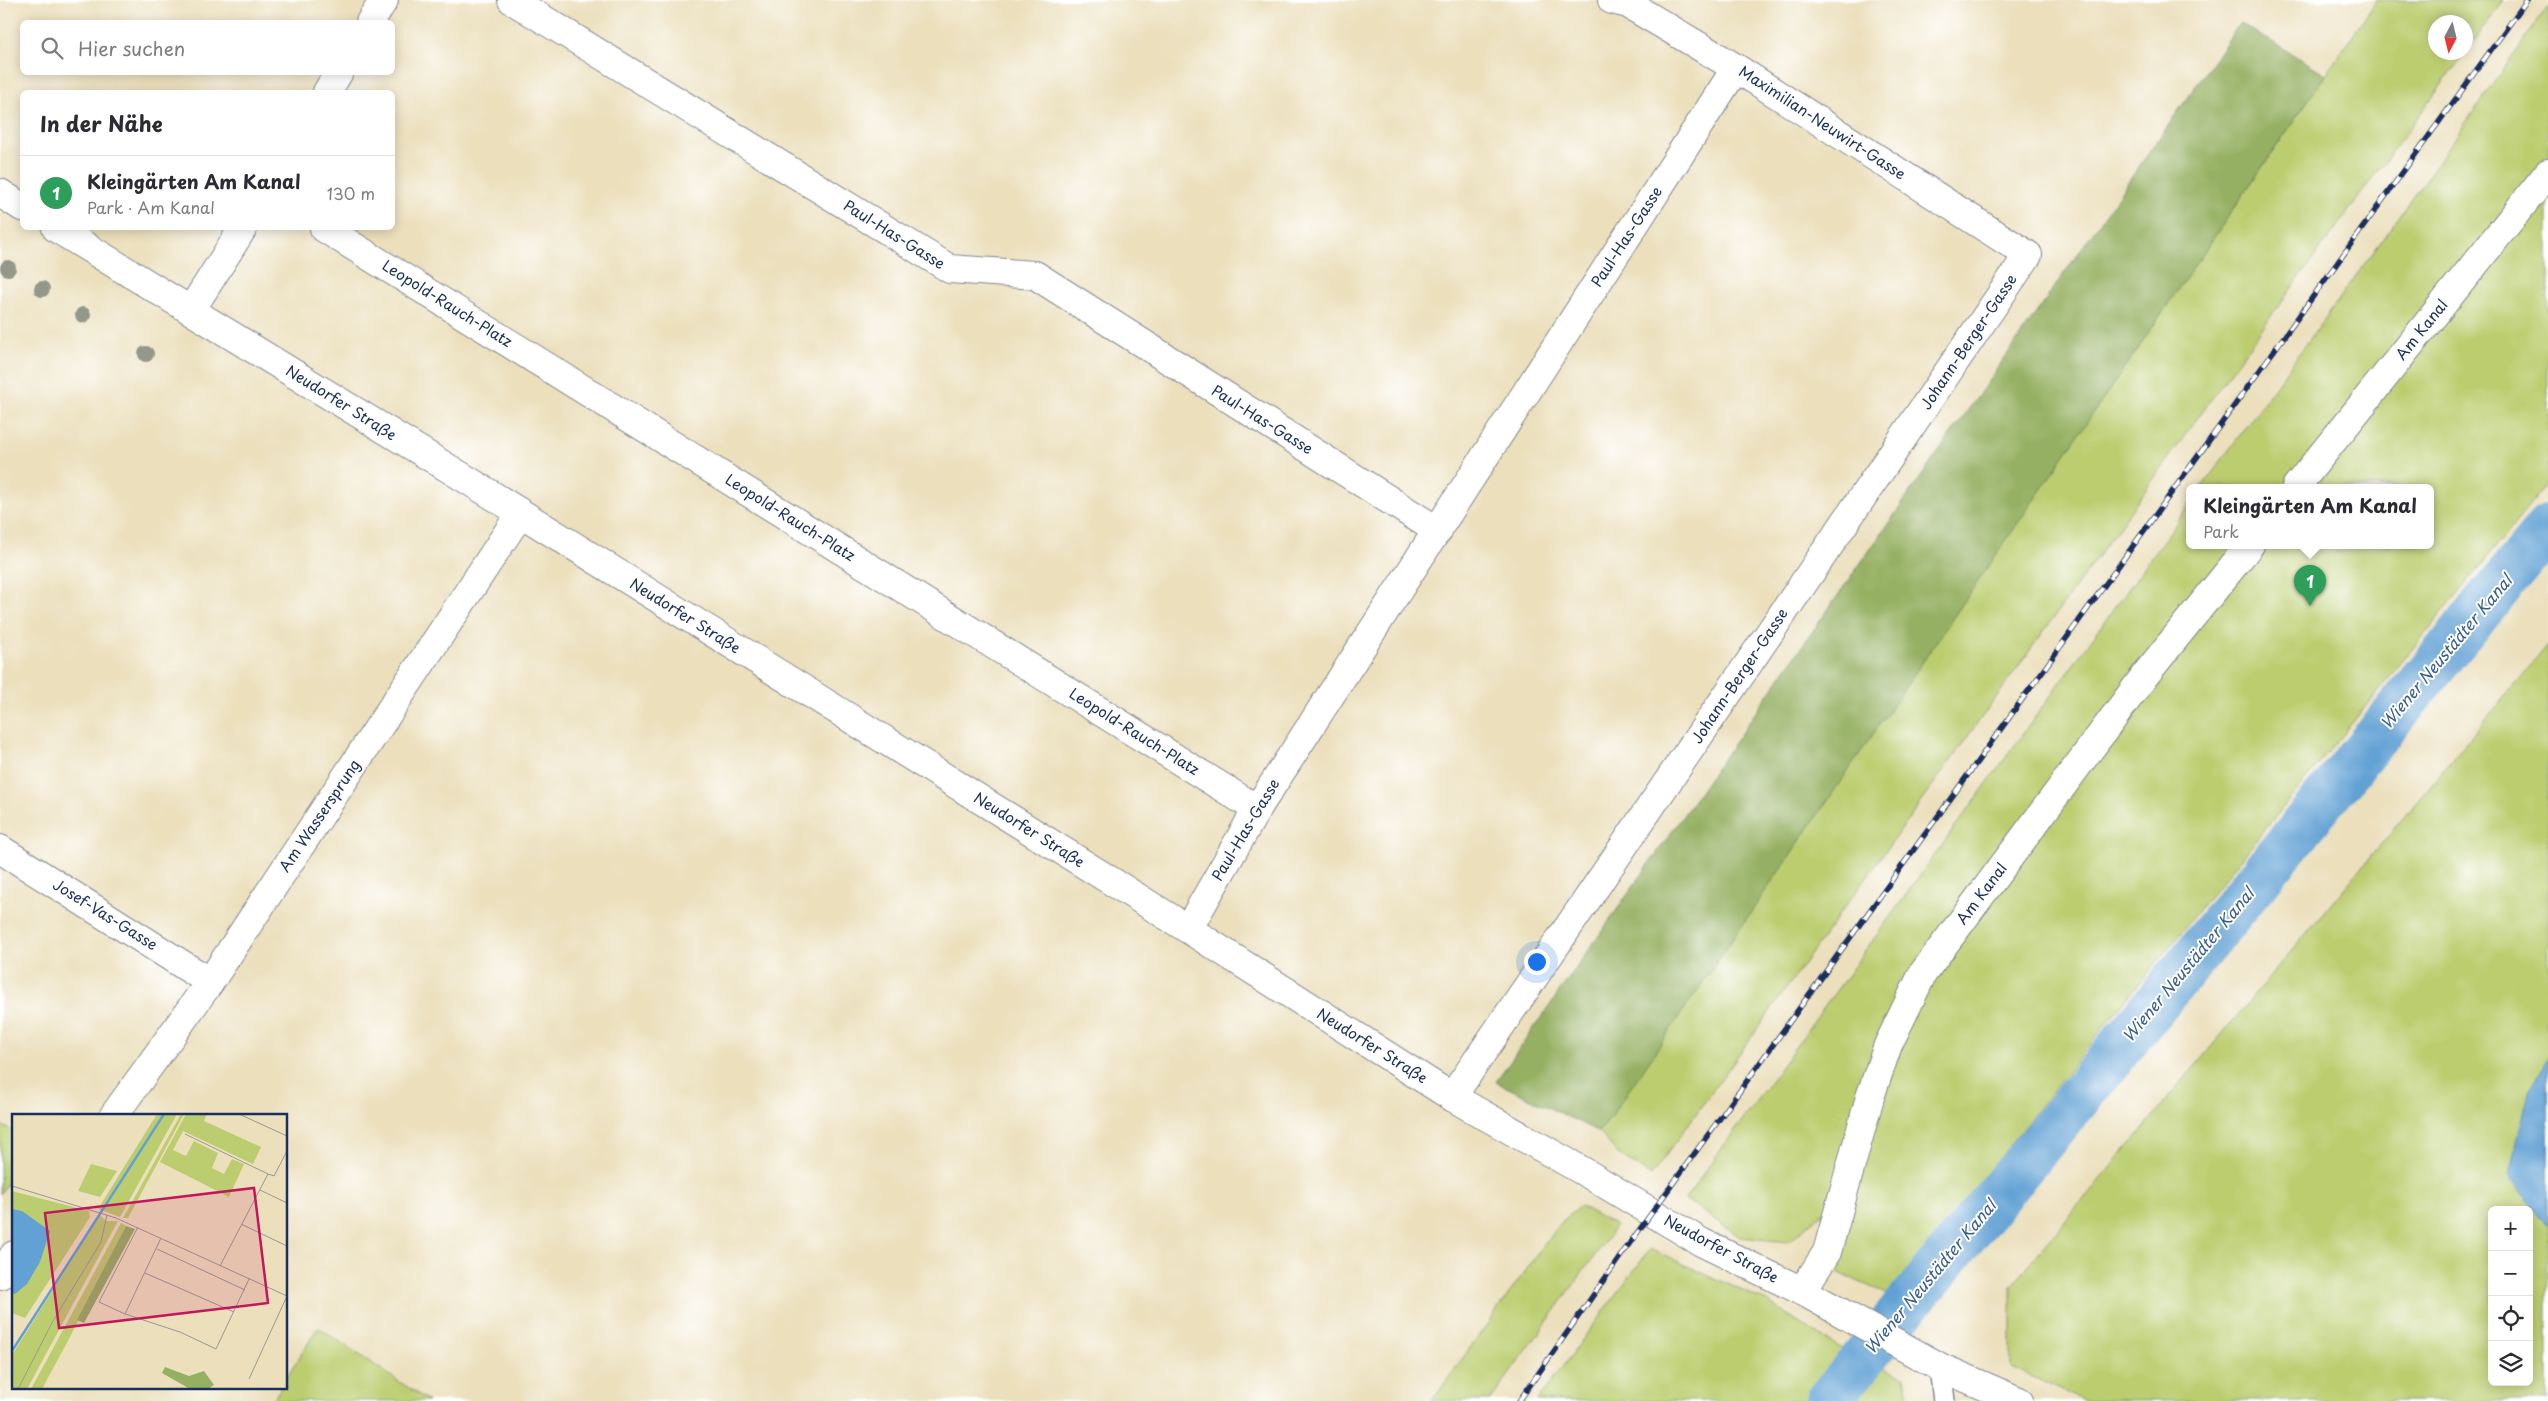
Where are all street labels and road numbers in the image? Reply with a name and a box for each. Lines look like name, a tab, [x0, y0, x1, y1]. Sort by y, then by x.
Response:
street label: Maximilian-Neuwirt-Gasse	[1735, 59, 1911, 184]
street label: Paul-Has-Gasse	[1585, 181, 1667, 291]
street label: Paul-Has-Gasse	[840, 193, 950, 274]
street label: Leopold-Rauch-Platz	[378, 253, 517, 352]
street label: Johann-Berger-Gasse	[1914, 269, 2022, 413]
street label: Am Kanal	[2389, 294, 2452, 364]
street label: Neudorfer Straße	[282, 358, 402, 445]
street label: Paul-Has-Gasse	[1208, 378, 1318, 459]
street label: Leopold-Rauch-Platz	[721, 467, 860, 566]
street label: Neudorfer Straße	[626, 571, 746, 658]
street label: Johann-Berger-Gasse	[1685, 603, 1793, 747]
street label: Leopold-Rauch-Platz	[1065, 681, 1204, 780]
street label: Am Wassersprung	[272, 754, 365, 876]
street label: Paul-Has-Gasse	[1205, 774, 1284, 885]
street label: Neudorfer Straße	[970, 785, 1090, 872]
street label: Am Kanal	[1950, 857, 2012, 929]
street label: Josef-Vas-Gasse	[49, 872, 163, 955]
street label: Neudorfer Straße	[1313, 1001, 1433, 1088]
street label: Neudorfer Straße	[1660, 1208, 1783, 1288]

